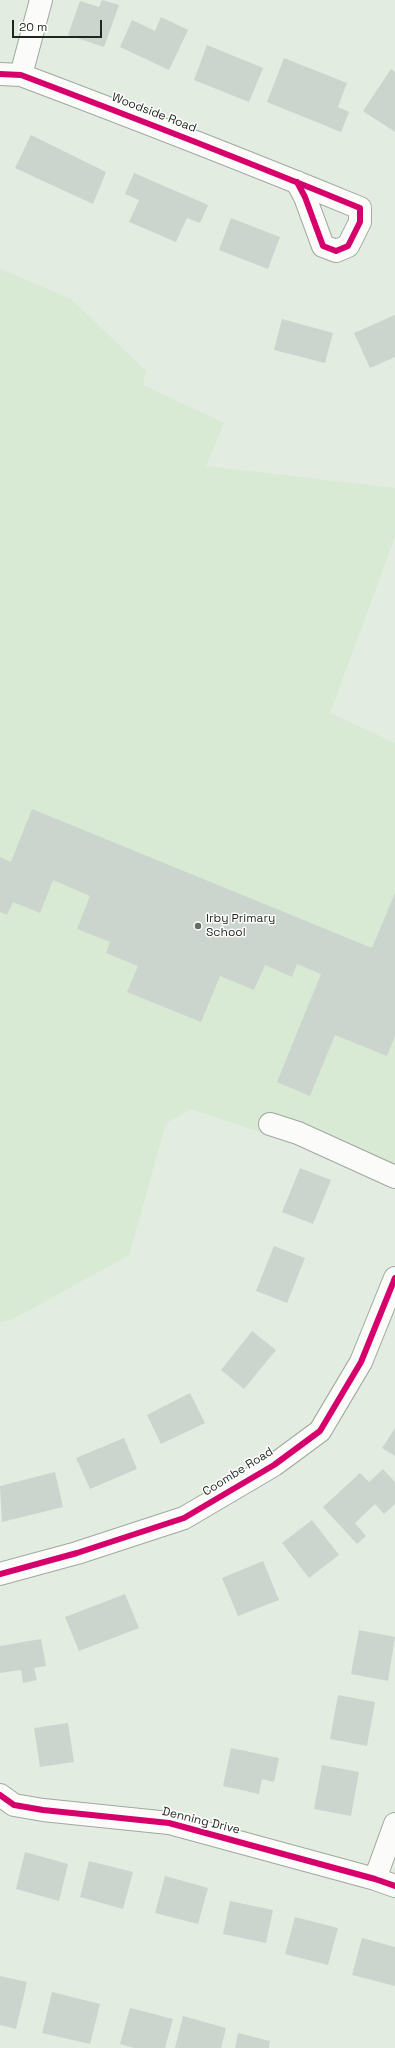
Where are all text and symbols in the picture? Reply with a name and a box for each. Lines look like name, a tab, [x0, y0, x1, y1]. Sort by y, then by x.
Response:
scale bar	[14, 12, 104, 38]
text: 20 m	[19, 19, 47, 35]
street label: Woodside Road	[110, 90, 198, 136]
place label: Irby Primary School	[206, 912, 275, 940]
marker: Irby Primary School	[193, 921, 203, 931]
street label: Coombe Road	[200, 1445, 276, 1499]
street label: Denning Drive	[161, 1804, 241, 1838]

